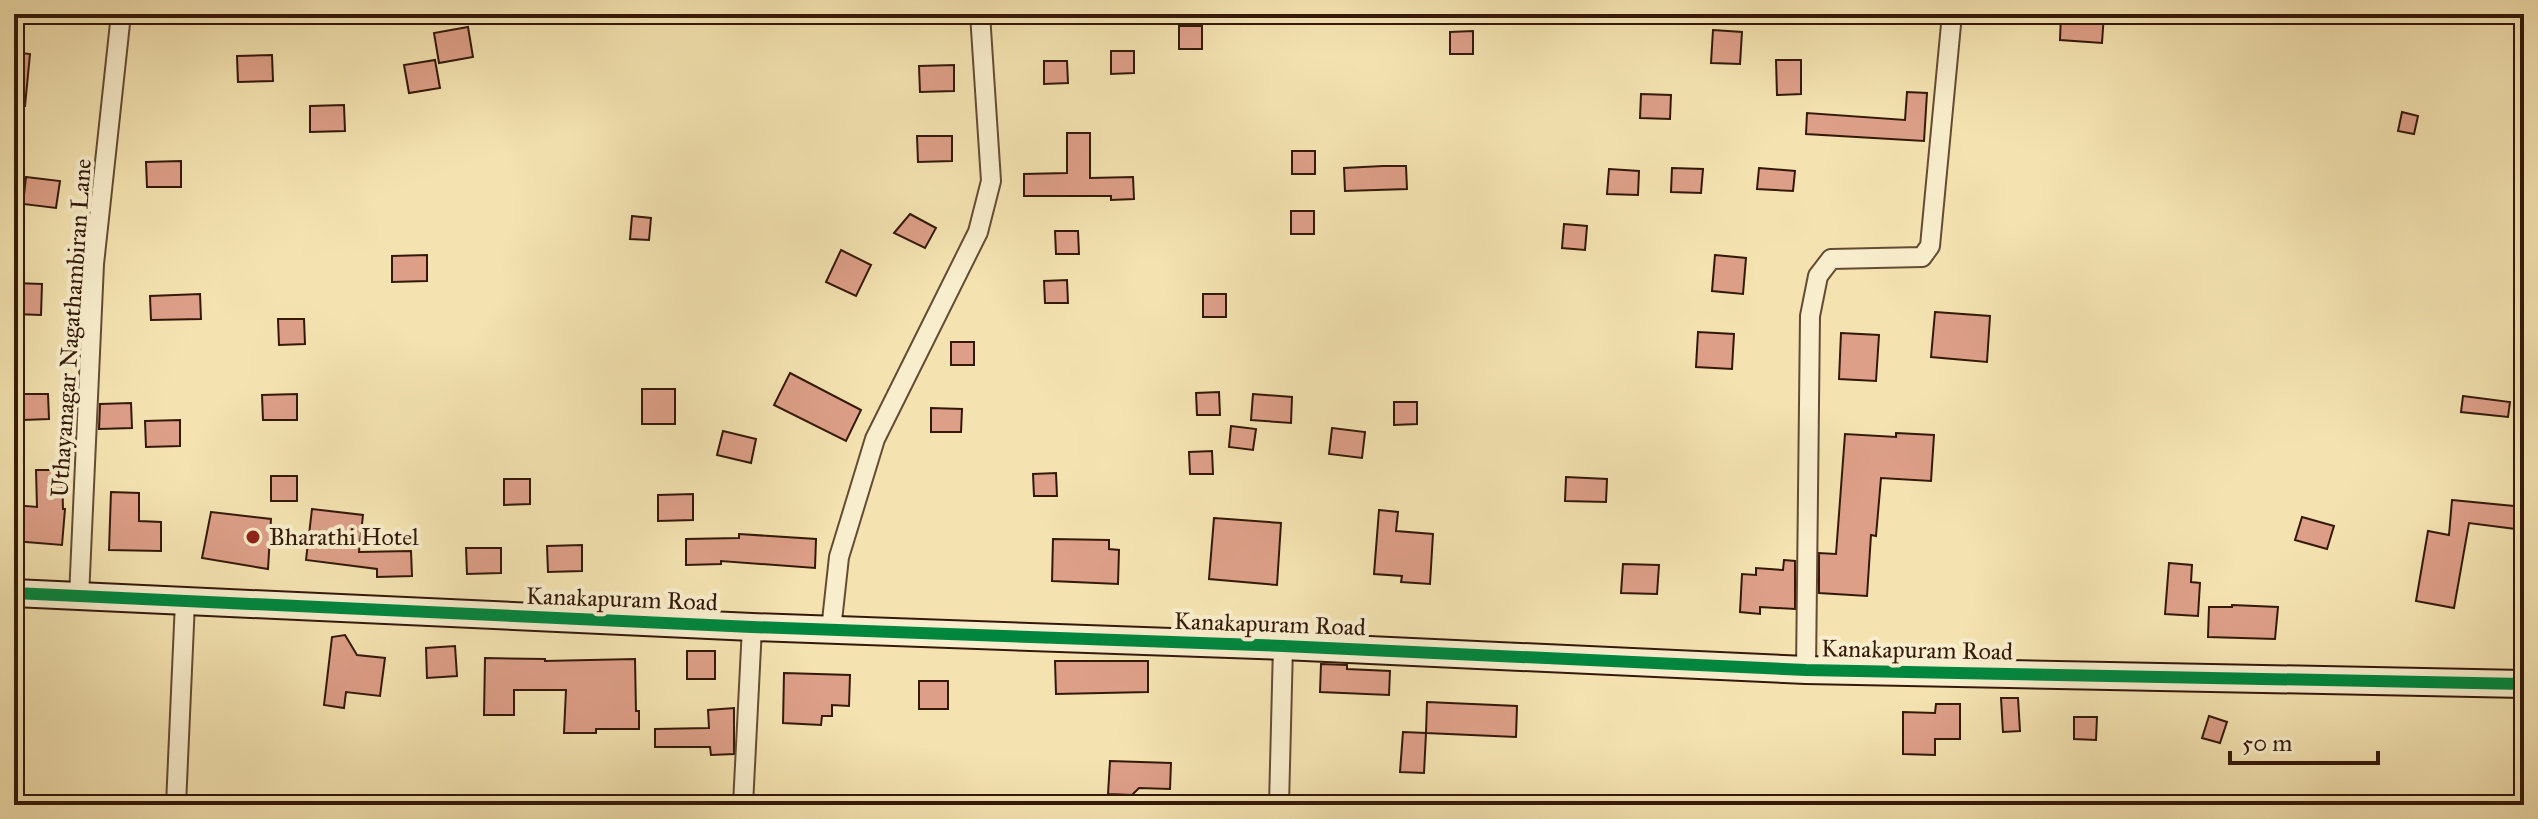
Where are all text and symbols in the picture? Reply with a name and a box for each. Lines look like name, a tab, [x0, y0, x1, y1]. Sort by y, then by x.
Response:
street label: Uthayanagar Nagathambiran Lane	[44, 158, 98, 498]
place label: Bharathi Hotel	[269, 522, 419, 552]
marker: Bharathi Hotel	[244, 528, 262, 546]
street label: Kanakapuram Road	[526, 581, 718, 617]
street label: Kanakapuram Road	[1174, 606, 1366, 642]
street label: Kanakapuram Road	[1821, 633, 2013, 667]
scale bar	[2230, 715, 2378, 765]
text: 50 m	[2242, 728, 2292, 758]

